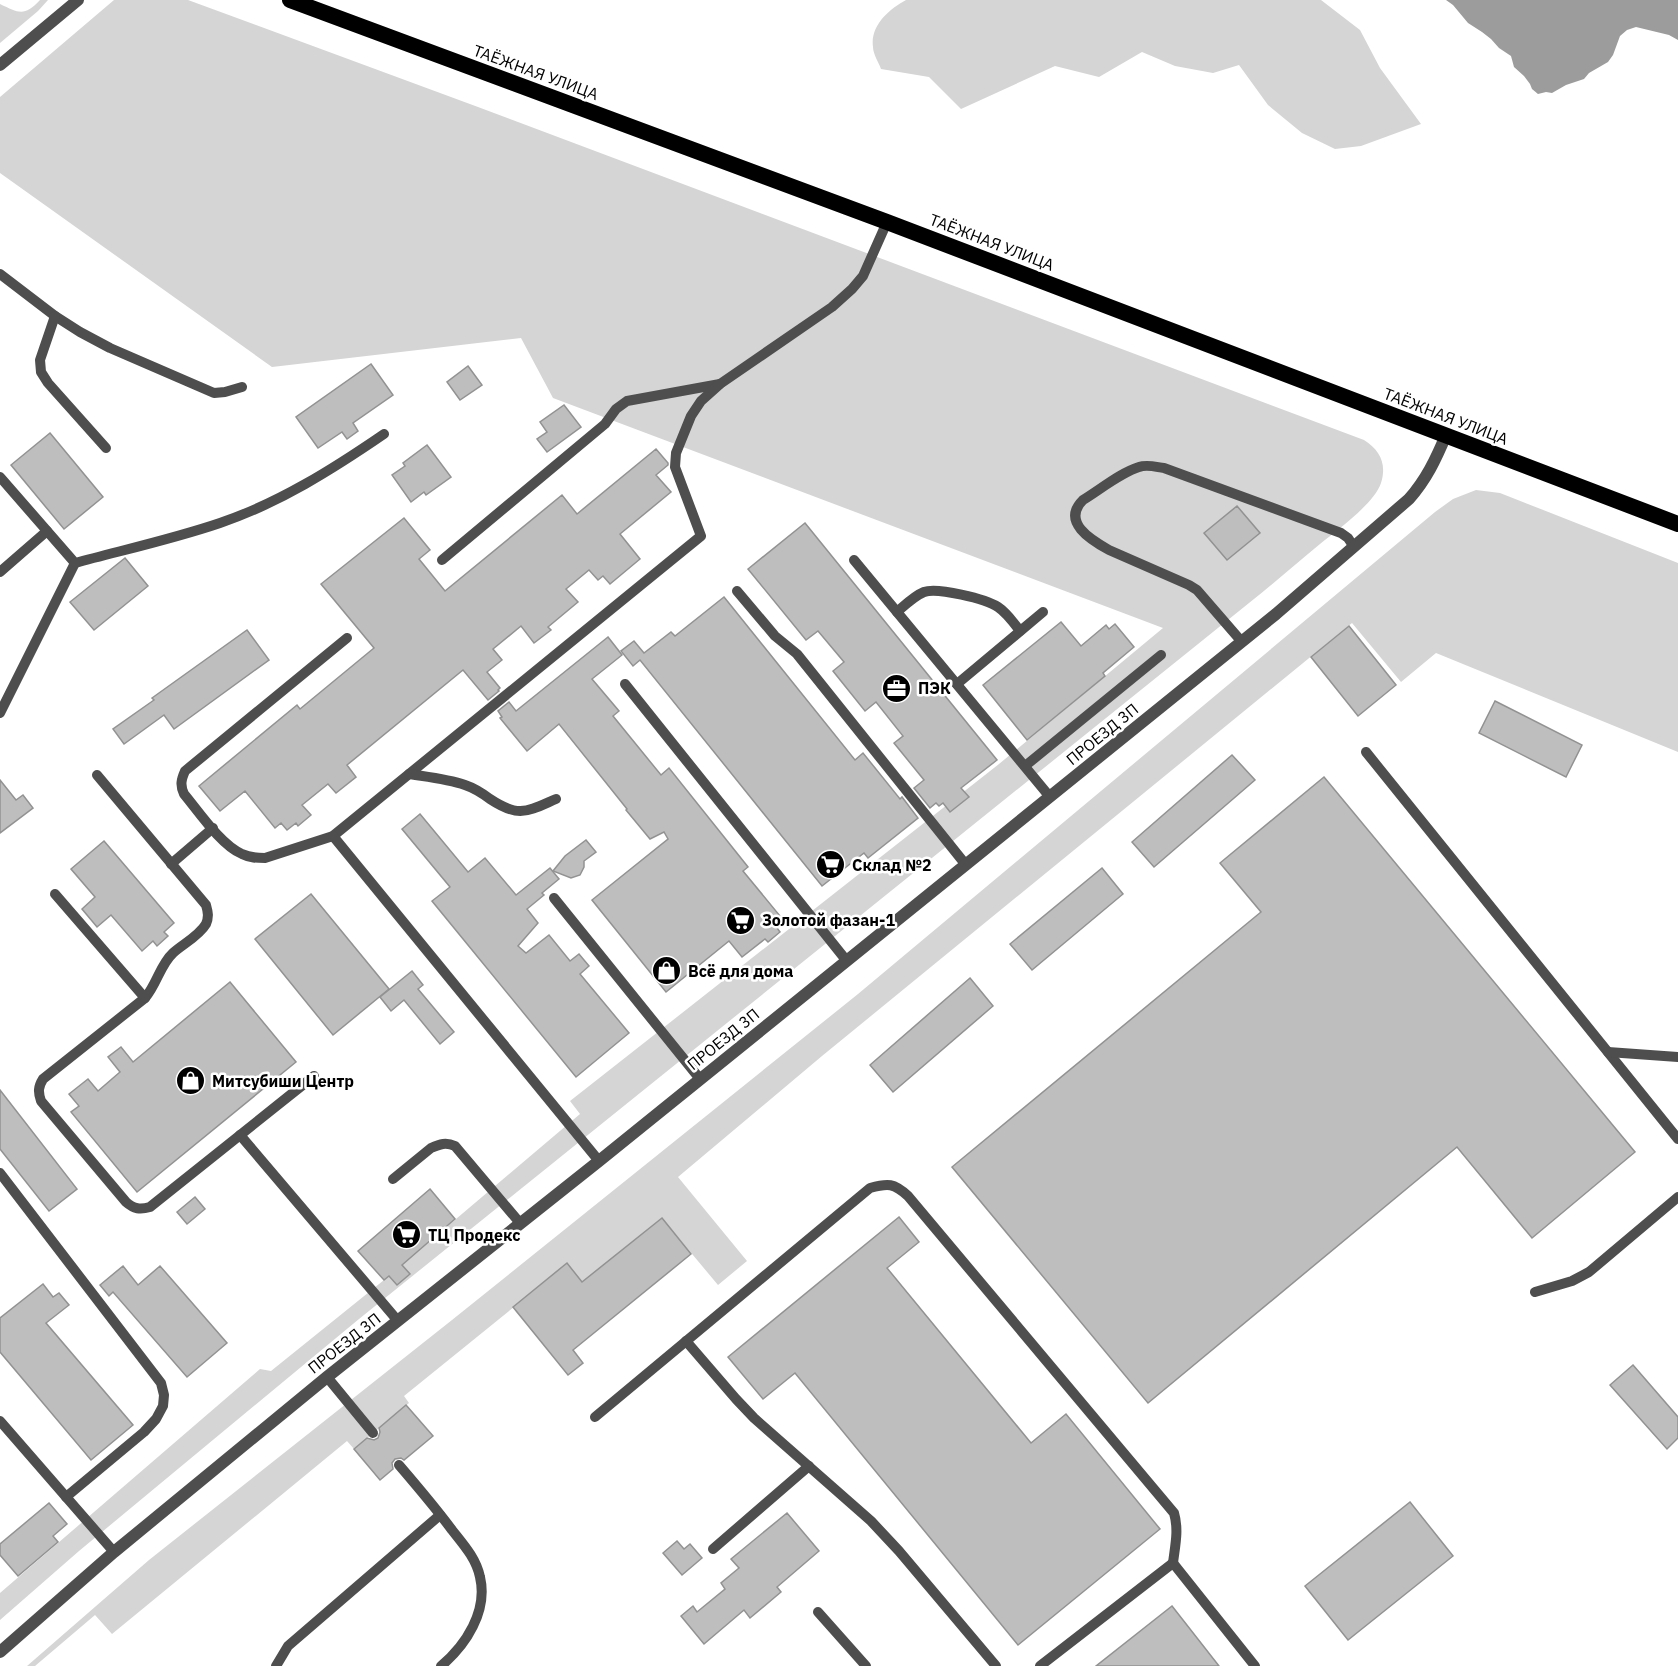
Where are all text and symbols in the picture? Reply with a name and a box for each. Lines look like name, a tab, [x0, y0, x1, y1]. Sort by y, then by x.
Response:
street label: ТАЁЖНАЯ УЛИЦА	[471, 40, 601, 104]
street label: ТАЁЖНАЯ УЛИЦА	[927, 209, 1057, 275]
street label: ТАЁЖНАЯ УЛИЦА	[1381, 383, 1511, 449]
office icon: ПЭК	[881, 672, 913, 704]
place label: ПЭК	[918, 678, 951, 698]
street label: ПРОЕЗД 3П	[1062, 699, 1142, 769]
supermarket icon: Склад №2	[815, 849, 847, 881]
place label: Склад №2	[852, 855, 932, 875]
supermarket icon: Золотой фазан-1	[725, 904, 757, 936]
place label: Золотой фазан-1	[762, 910, 896, 930]
shop icon: Всё для дома	[651, 955, 683, 987]
place label: Всё для дома	[688, 961, 793, 981]
street label: ПРОЕЗД 3П	[683, 1004, 763, 1074]
shop icon: Митсубиши Центр	[175, 1065, 207, 1097]
place label: Митсубиши Центр	[212, 1071, 354, 1091]
supermarket icon: ТЦ Продекс	[391, 1219, 423, 1251]
place label: ТЦ Продекс	[428, 1225, 520, 1245]
street label: ПРОЕЗД 3П	[304, 1308, 384, 1378]

